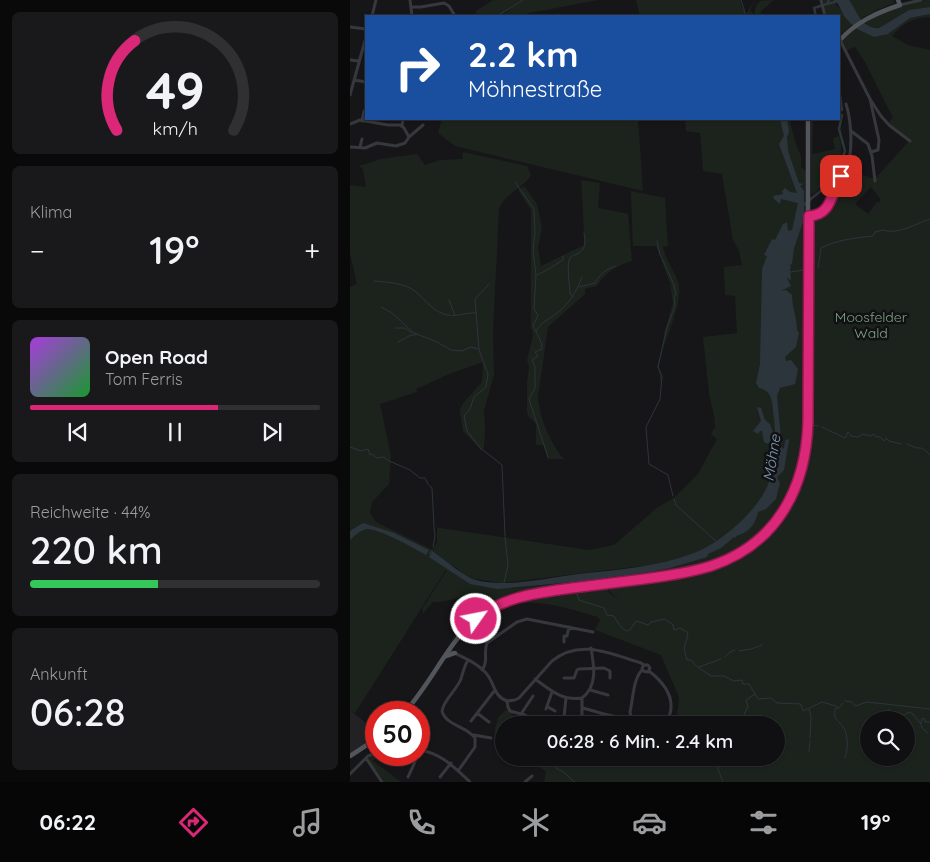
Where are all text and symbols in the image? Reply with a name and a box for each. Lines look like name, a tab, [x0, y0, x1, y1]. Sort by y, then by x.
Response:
text: 2.2 km	[468, 32, 579, 76]
icon: right	[385, 35, 450, 100]
text: 49	[145, 57, 205, 122]
text: Möhnestraße	[468, 75, 602, 103]
text: km/h	[152, 117, 198, 139]
pin	[820, 155, 862, 197]
icon: arrive	[827, 162, 855, 190]
text: Klima	[30, 202, 72, 222]
text: 19°	[149, 226, 199, 274]
text: −	[30, 233, 45, 268]
text: +	[304, 233, 320, 268]
park label: Moosfelder Wald	[835, 308, 908, 342]
text: Open Road	[105, 345, 208, 369]
text: Tom Ferris	[105, 369, 182, 389]
icon: previous	[64, 418, 92, 446]
icon: pause	[161, 418, 189, 446]
icon: next	[258, 418, 286, 446]
water label: Möhne	[758, 433, 785, 483]
text: Reichweite · 44%	[30, 502, 151, 522]
text: 220 km	[30, 526, 163, 574]
position arrow	[449, 592, 501, 644]
text: Ankunft	[30, 664, 88, 684]
text: 06:28	[30, 688, 125, 736]
speed limit sign: 50	[365, 701, 430, 766]
map controls	[860, 711, 915, 766]
button: search	[860, 711, 915, 766]
text: 06:28 · 6 Min. · 2.4 km	[547, 729, 733, 753]
icon: directions	[176, 805, 211, 840]
icon: music	[290, 805, 325, 840]
icon: phone	[404, 805, 439, 840]
icon: climate	[518, 805, 553, 840]
icon: car	[632, 805, 667, 840]
icon: filters	[746, 805, 781, 840]
text: 06:22	[40, 808, 96, 836]
text: 19°	[861, 808, 890, 836]

